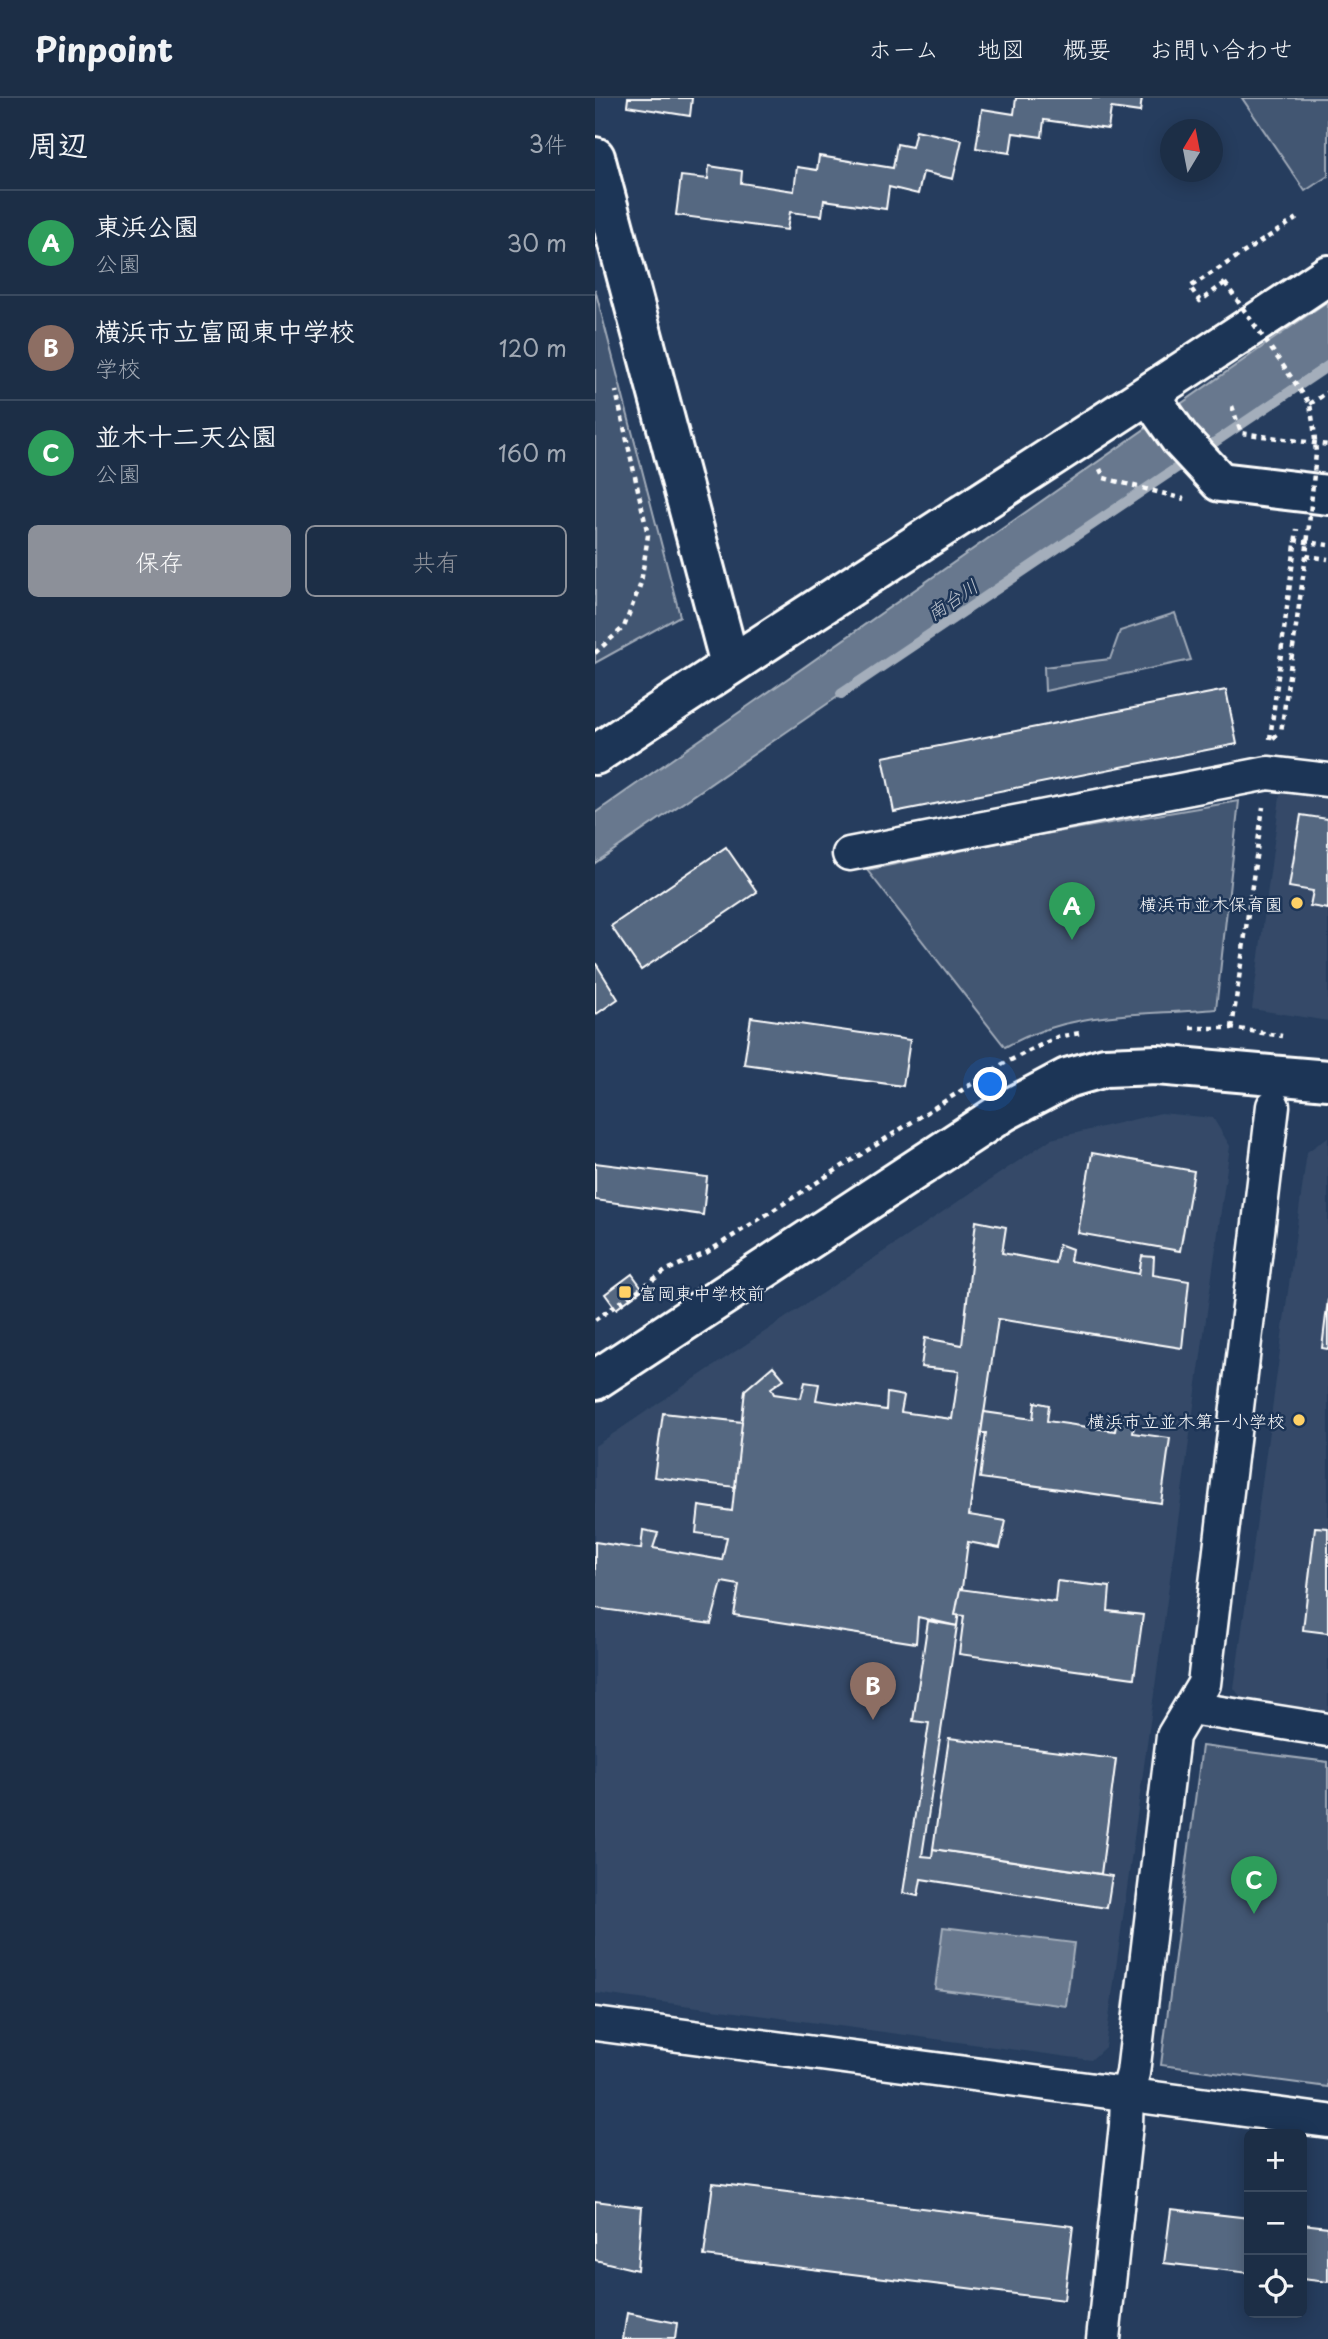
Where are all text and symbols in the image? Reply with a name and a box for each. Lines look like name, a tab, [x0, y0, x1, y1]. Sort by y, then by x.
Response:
text: Pinpoint	[35, 23, 173, 73]
text: ホーム	[868, 30, 939, 66]
text: 地図	[977, 30, 1025, 66]
text: 概要	[1063, 30, 1111, 66]
text: お問い合わせ	[1149, 30, 1293, 66]
north arrow	[1160, 119, 1223, 182]
text: 周辺	[28, 121, 88, 166]
text: 3件	[529, 126, 567, 161]
text: 東浜公園	[95, 206, 199, 245]
text: A	[42, 225, 60, 260]
text: 30 m	[506, 225, 567, 260]
text: 公園	[95, 245, 141, 280]
text: 横浜市立富岡東中学校	[95, 311, 355, 350]
text: B	[43, 330, 59, 365]
text: 120 m	[499, 330, 567, 365]
text: 学校	[95, 350, 141, 385]
text: 並木十二天公園	[95, 416, 277, 455]
text: C	[42, 435, 60, 470]
text: 160 m	[498, 435, 567, 470]
text: 公園	[95, 455, 141, 490]
button: 保存	[28, 525, 291, 597]
button: 共有	[305, 525, 567, 597]
water label: 南台川	[921, 571, 983, 627]
pin: A	[1049, 882, 1095, 940]
place label: 横浜市並木保育園	[1139, 890, 1283, 917]
marker: 横浜市並木保育園	[1289, 895, 1305, 911]
your location	[973, 1067, 1007, 1101]
place label: 富岡東中学校前	[639, 1279, 765, 1306]
marker: 富岡東中学校前	[617, 1284, 633, 1300]
place label: 横浜市立並木第一小学校	[1087, 1407, 1285, 1434]
marker: 横浜市立並木第一小学校	[1291, 1412, 1307, 1428]
pin: B	[850, 1662, 896, 1720]
pin: C	[1231, 1856, 1277, 1914]
map controls	[1244, 2129, 1307, 2318]
button: +	[1244, 2129, 1307, 2192]
button: −	[1244, 2192, 1307, 2255]
button: locate	[1244, 2255, 1307, 2318]

